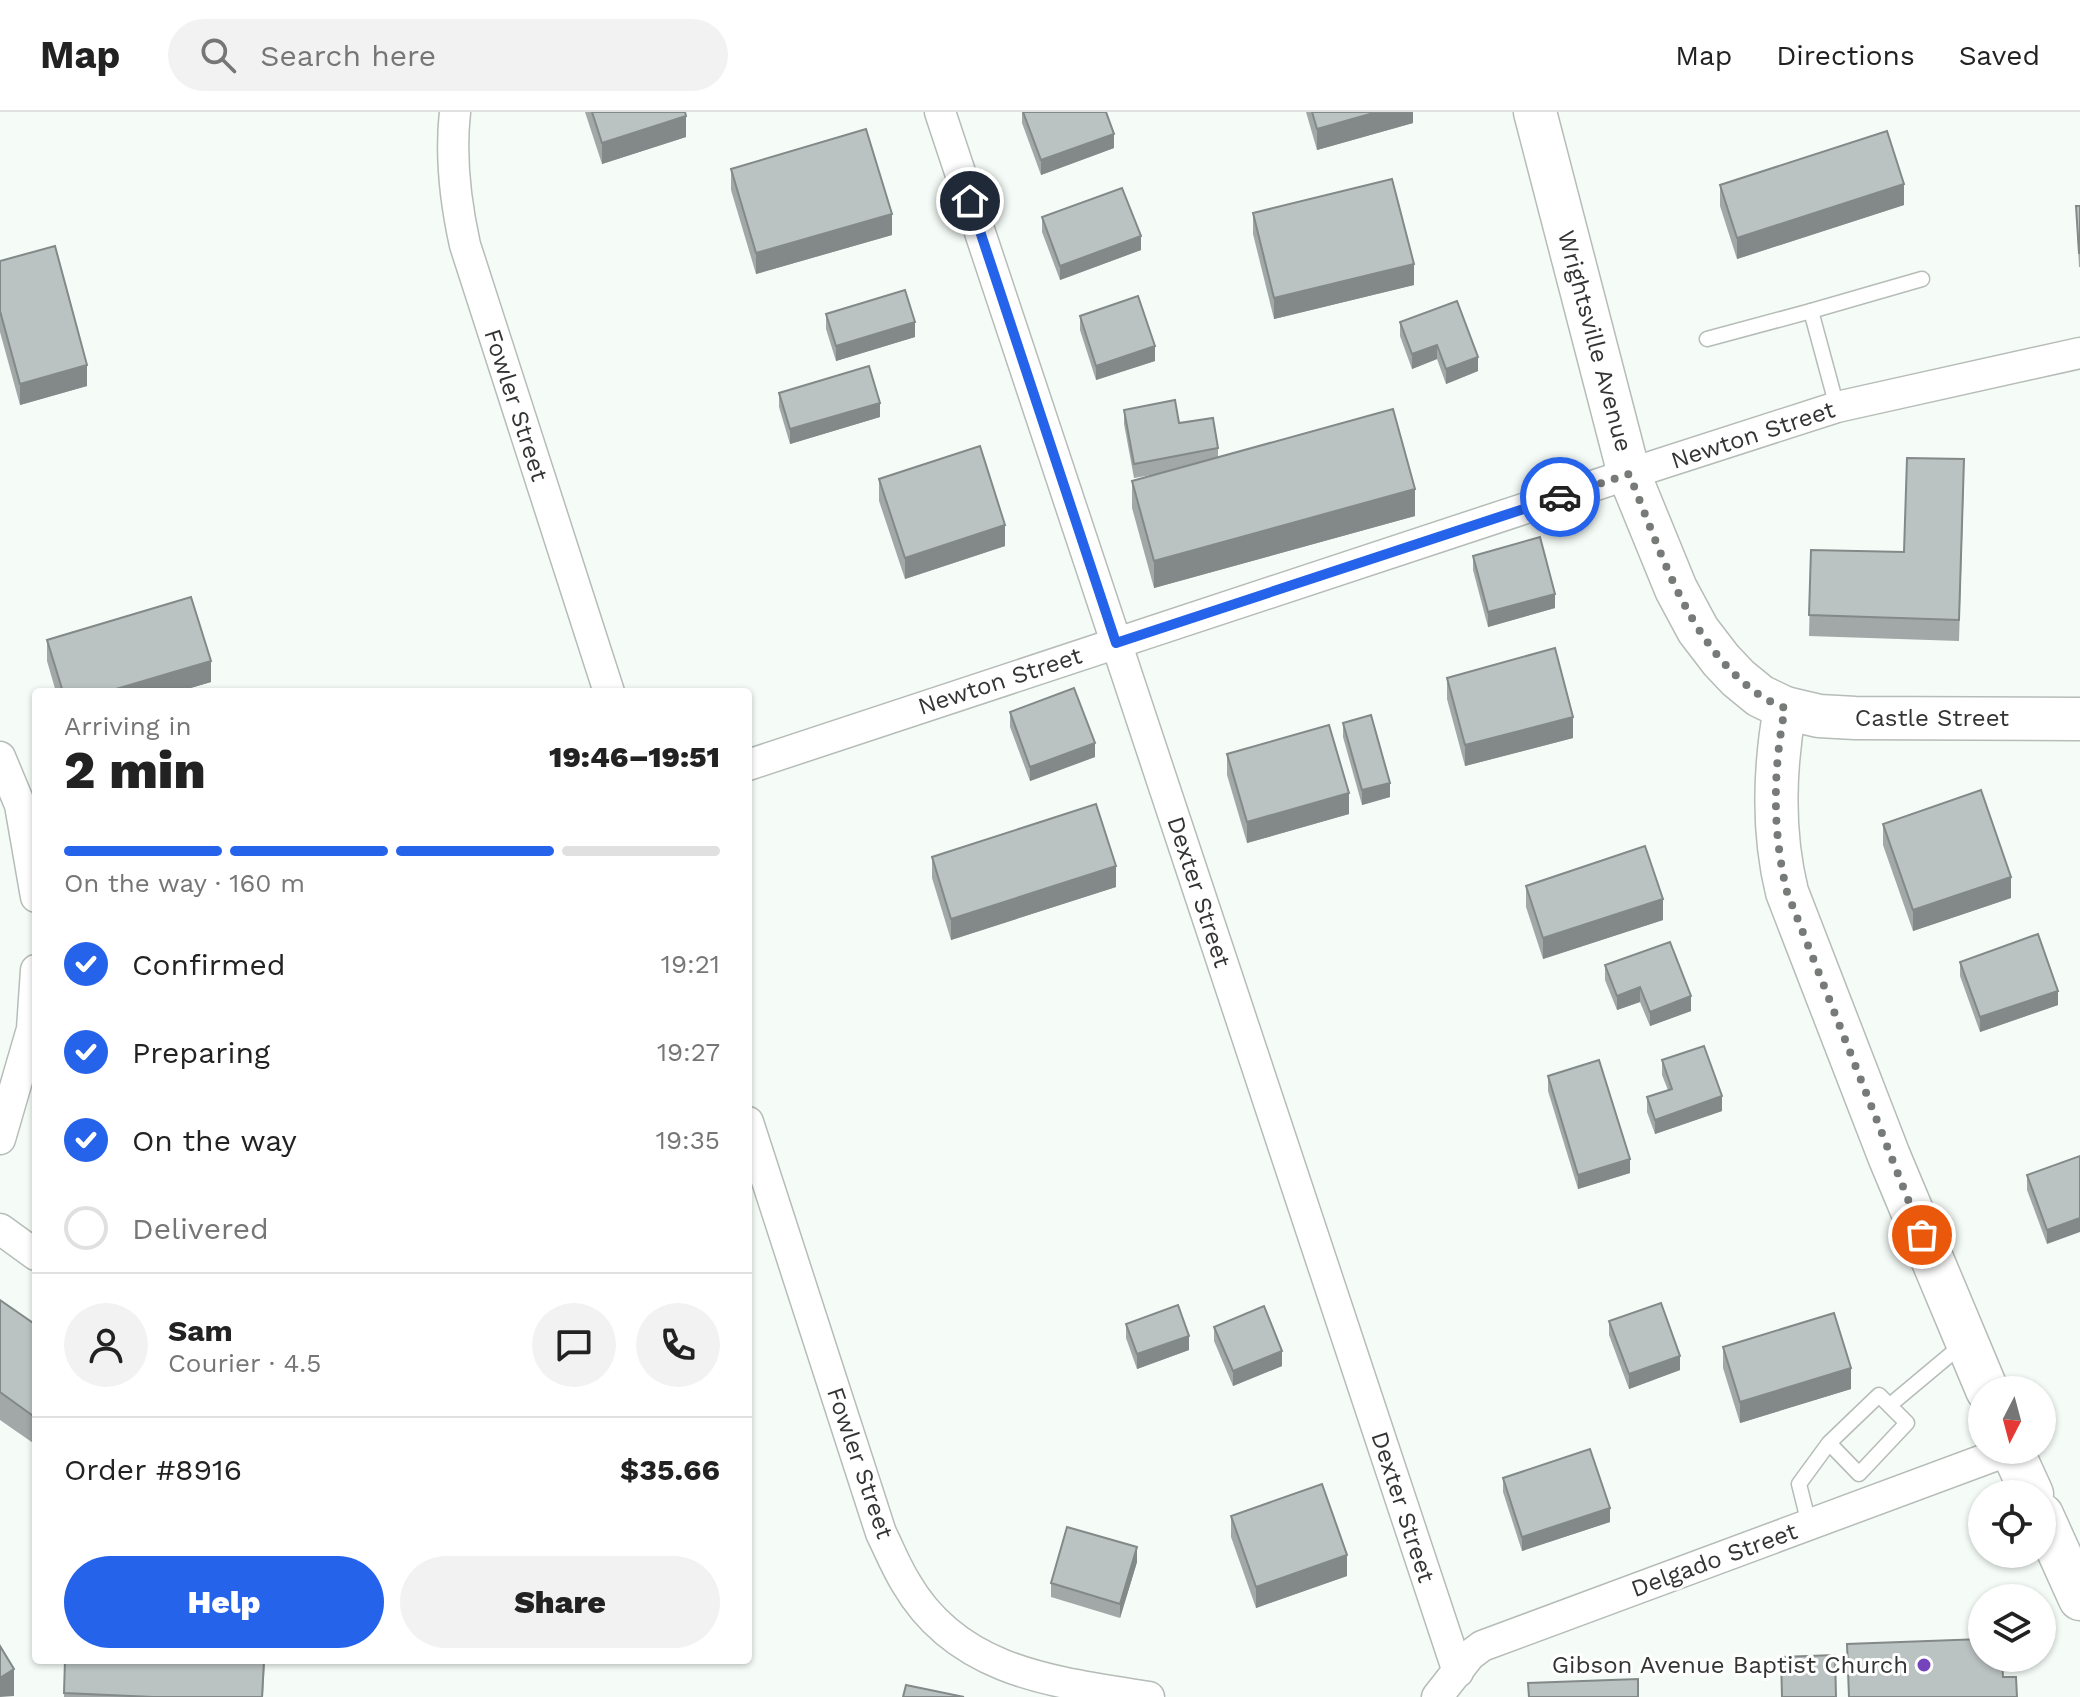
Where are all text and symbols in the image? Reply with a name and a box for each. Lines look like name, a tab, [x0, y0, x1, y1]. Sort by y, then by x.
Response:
search box	[168, 19, 728, 91]
text: Map	[40, 33, 120, 77]
icon: search	[196, 33, 240, 77]
text: Search here	[260, 38, 436, 73]
text: Map	[1675, 39, 1732, 72]
text: Directions	[1776, 39, 1915, 72]
text: Saved	[1959, 39, 2040, 72]
pin	[936, 167, 1004, 235]
icon: home	[948, 179, 992, 223]
street label: Wrightsville Avenue	[1552, 227, 1638, 455]
street label: Fowler Street	[478, 325, 554, 485]
street label: Newton Street	[1667, 395, 1839, 475]
courier	[1520, 457, 1600, 537]
icon: car	[1538, 475, 1582, 519]
street label: Newton Street	[914, 641, 1086, 721]
street label: Castle Street	[1855, 704, 2009, 732]
text: Arriving in	[64, 711, 192, 741]
text: 19:46–19:51	[549, 739, 720, 774]
text: 2 min	[64, 740, 206, 801]
street label: Dexter Street	[1161, 813, 1237, 971]
text: On the way · 160 m	[64, 868, 305, 898]
icon: check	[64, 942, 108, 986]
text: Confirmed	[132, 947, 286, 982]
text: 19:21	[661, 949, 720, 979]
icon: check	[64, 1030, 108, 1074]
text: Preparing	[132, 1035, 270, 1070]
text: 19:27	[657, 1037, 720, 1067]
icon: check	[64, 1118, 108, 1162]
text: On the way	[132, 1123, 297, 1158]
text: 19:35	[656, 1125, 720, 1155]
pin	[1888, 1201, 1956, 1269]
text: Delivered	[132, 1211, 269, 1246]
icon: bag	[1900, 1213, 1944, 1257]
button: person	[64, 1303, 148, 1387]
button: chat	[532, 1303, 616, 1387]
button: phone	[636, 1303, 720, 1387]
text: Sam	[168, 1313, 233, 1348]
text: Courier · 4.5	[168, 1348, 321, 1378]
north arrow	[1968, 1376, 2056, 1464]
map controls	[1968, 1376, 2056, 1672]
street label: Fowler Street	[821, 1384, 899, 1542]
street label: Dexter Street	[1365, 1428, 1441, 1586]
text: Order #8916	[64, 1452, 242, 1487]
text: $35.66	[620, 1452, 720, 1487]
button: locate	[1968, 1480, 2056, 1568]
street label: Delgado Street	[1627, 1517, 1801, 1603]
button: Help	[64, 1556, 384, 1648]
button: Share	[400, 1556, 720, 1648]
button: layers	[1968, 1584, 2056, 1672]
place label: Gibson Avenue Baptist Church	[1552, 1651, 1908, 1679]
marker: Gibson Avenue Baptist Church	[1915, 1656, 1933, 1674]

